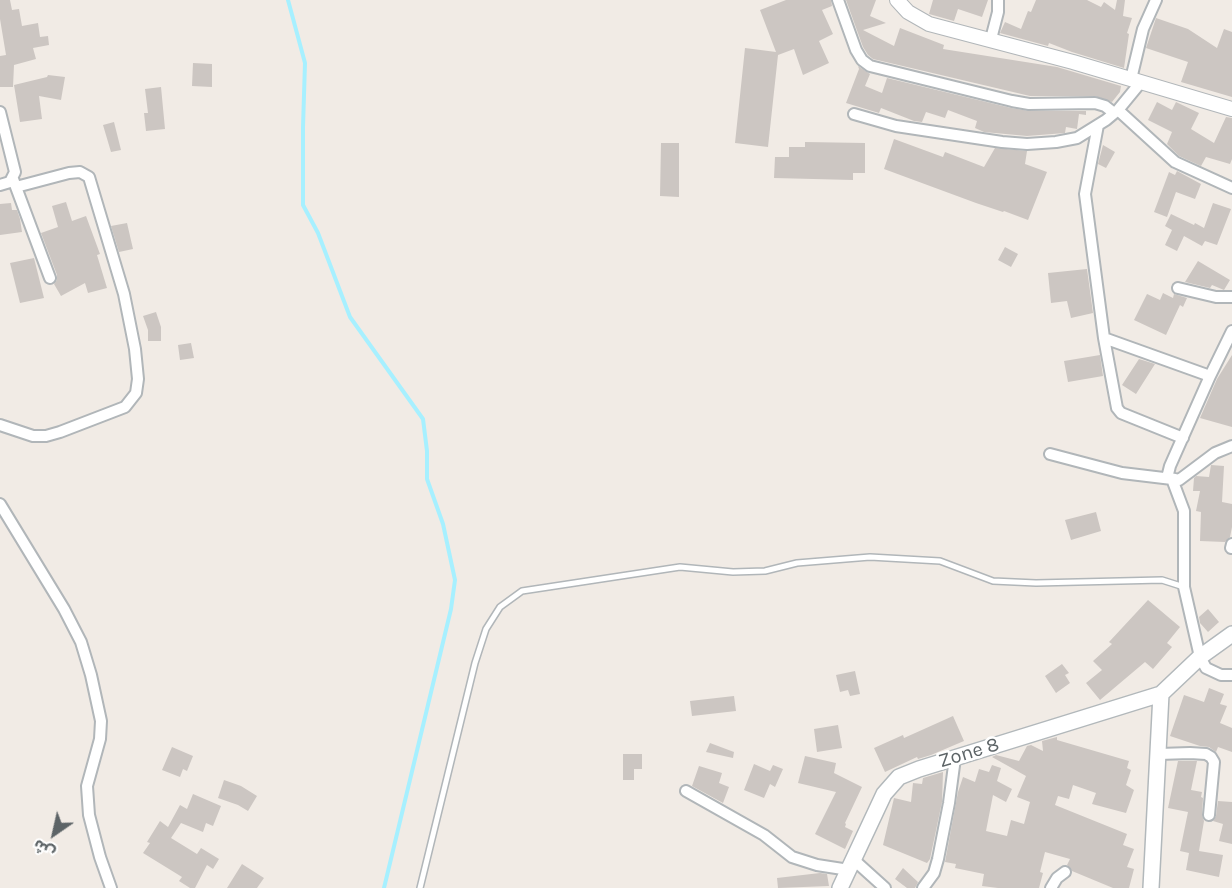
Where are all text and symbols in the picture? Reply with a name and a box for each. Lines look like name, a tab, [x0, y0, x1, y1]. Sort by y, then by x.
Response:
street label: Zone 8	[936, 732, 1002, 774]
north arrow	[24, 804, 84, 864]
text: ش	[29, 835, 58, 863]

